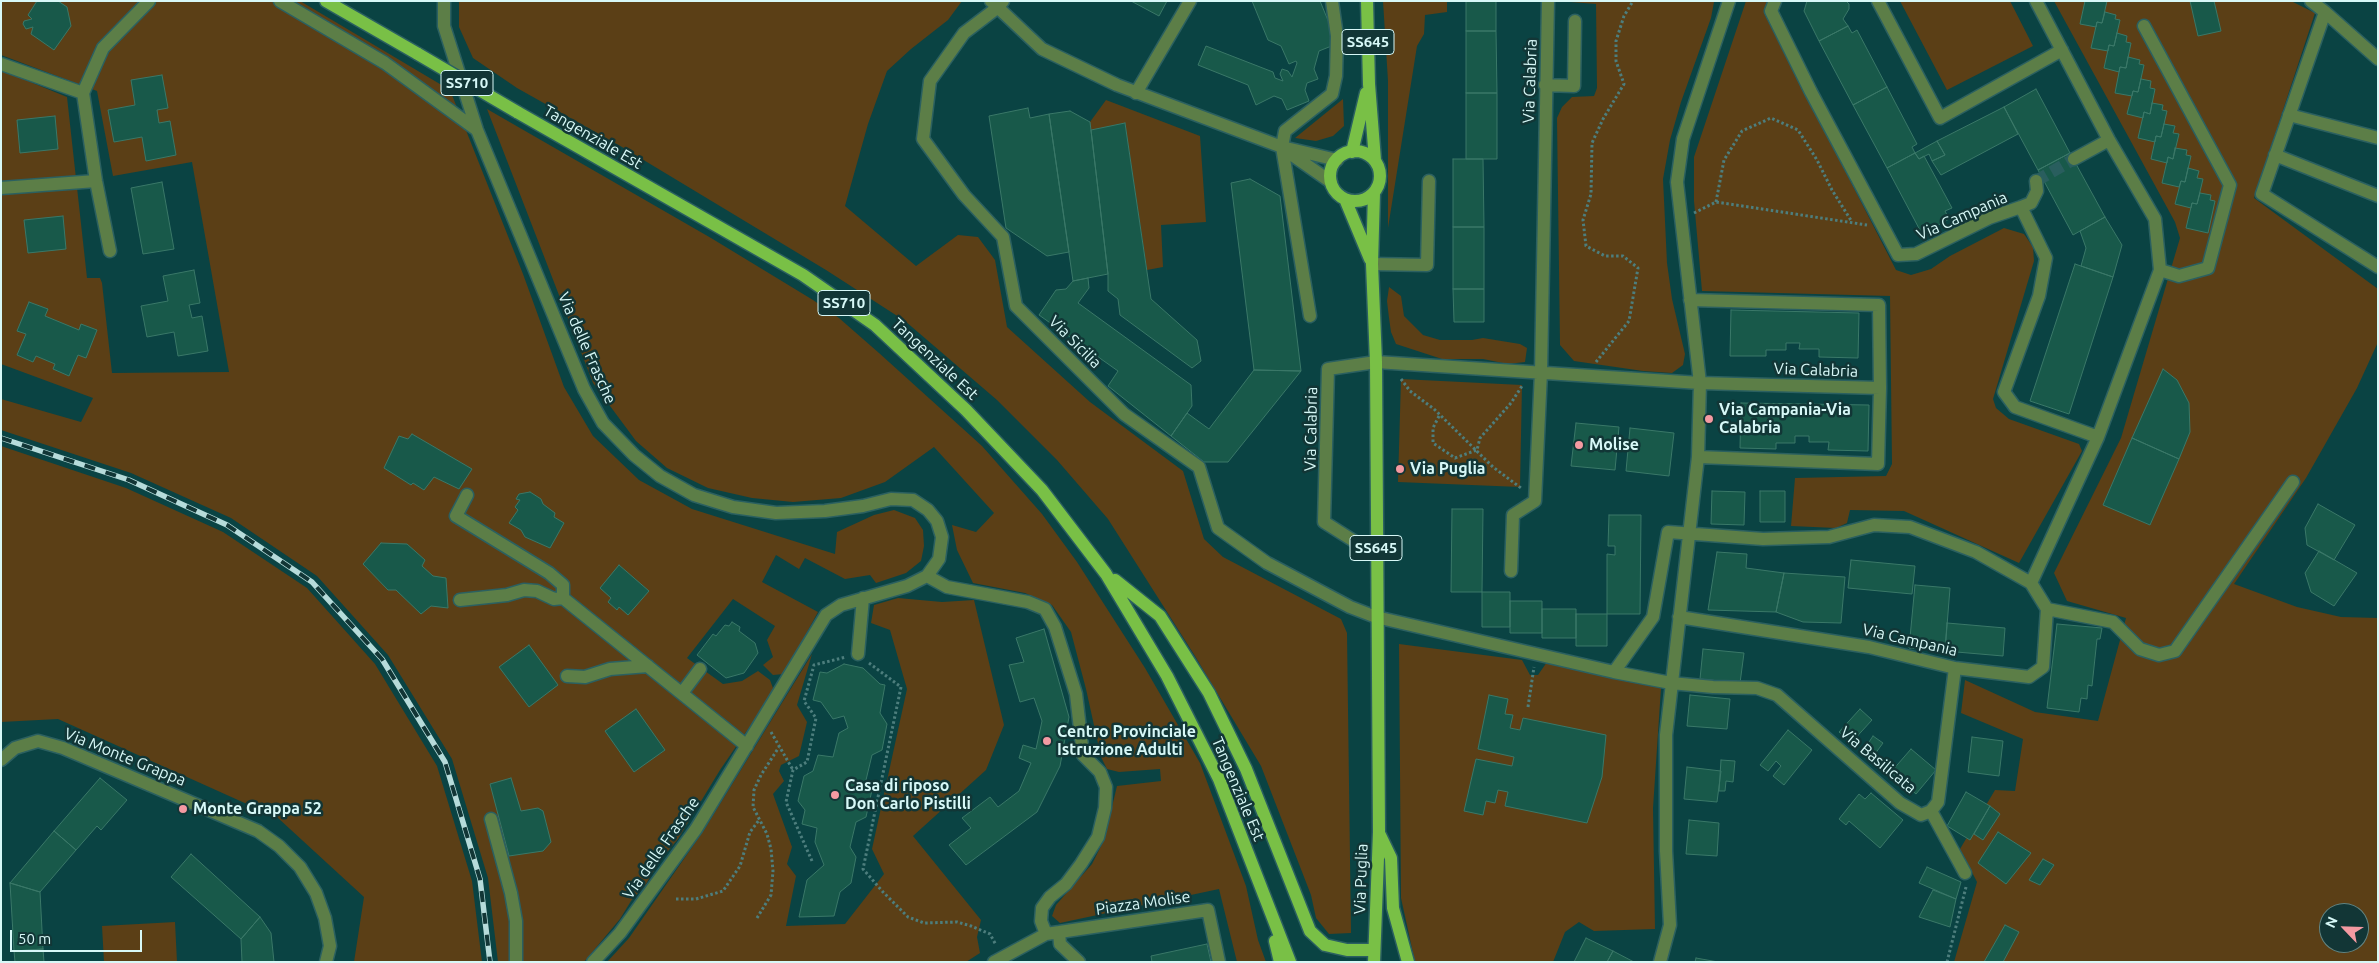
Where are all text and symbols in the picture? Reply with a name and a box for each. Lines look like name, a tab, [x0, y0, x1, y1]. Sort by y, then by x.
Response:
road number: SS645	[1342, 30, 1394, 54]
street label: Via Calabria	[1519, 38, 1541, 124]
road number: SS710	[441, 70, 493, 96]
street label: Tangenziale Est	[540, 101, 646, 173]
street label: Via Campania	[1914, 187, 2010, 245]
street label: Via delle Frasche	[554, 289, 620, 407]
road number: SS710	[818, 290, 870, 316]
street label: Via Sicilia	[1045, 312, 1105, 372]
street label: Tangenziale Est	[888, 314, 982, 404]
street label: Via Calabria	[1773, 359, 1859, 381]
street label: Via Calabria	[1301, 387, 1321, 471]
place label: Via Campania-Via Calabria	[1719, 400, 1851, 438]
marker: Via Campania-Via Calabria	[1703, 413, 1715, 425]
place label: Molise	[1589, 435, 1639, 455]
marker: Molise	[1573, 439, 1585, 451]
place label: Via Puglia	[1410, 459, 1486, 479]
marker: Via Puglia	[1394, 463, 1406, 475]
road number: SS645	[1350, 536, 1402, 560]
street label: Via Campania	[1861, 620, 1959, 660]
place label: Centro Provinciale Istruzione Adulti	[1057, 722, 1196, 760]
street label: Via Basilicata	[1836, 722, 1920, 798]
street label: Via Monte Grappa	[61, 724, 189, 790]
street label: Tangenziale Est	[1207, 734, 1269, 844]
marker: Centro Provinciale Istruzione Adulti	[1041, 735, 1053, 747]
place label: Casa di riposo Don Carlo Pistilli	[845, 776, 971, 814]
marker: Casa di riposo Don Carlo Pistilli	[829, 789, 841, 801]
street label: Via delle Frasche	[619, 793, 703, 903]
place label: Monte Grappa 52	[193, 799, 322, 819]
marker: Monte Grappa 52	[177, 803, 189, 815]
street label: Via Puglia	[1350, 843, 1372, 915]
street label: Piazza Molise	[1094, 887, 1192, 919]
north arrow	[2319, 903, 2369, 953]
text: N	[2322, 914, 2341, 930]
scale bar	[12, 920, 145, 952]
text: 50 m	[18, 930, 51, 947]

